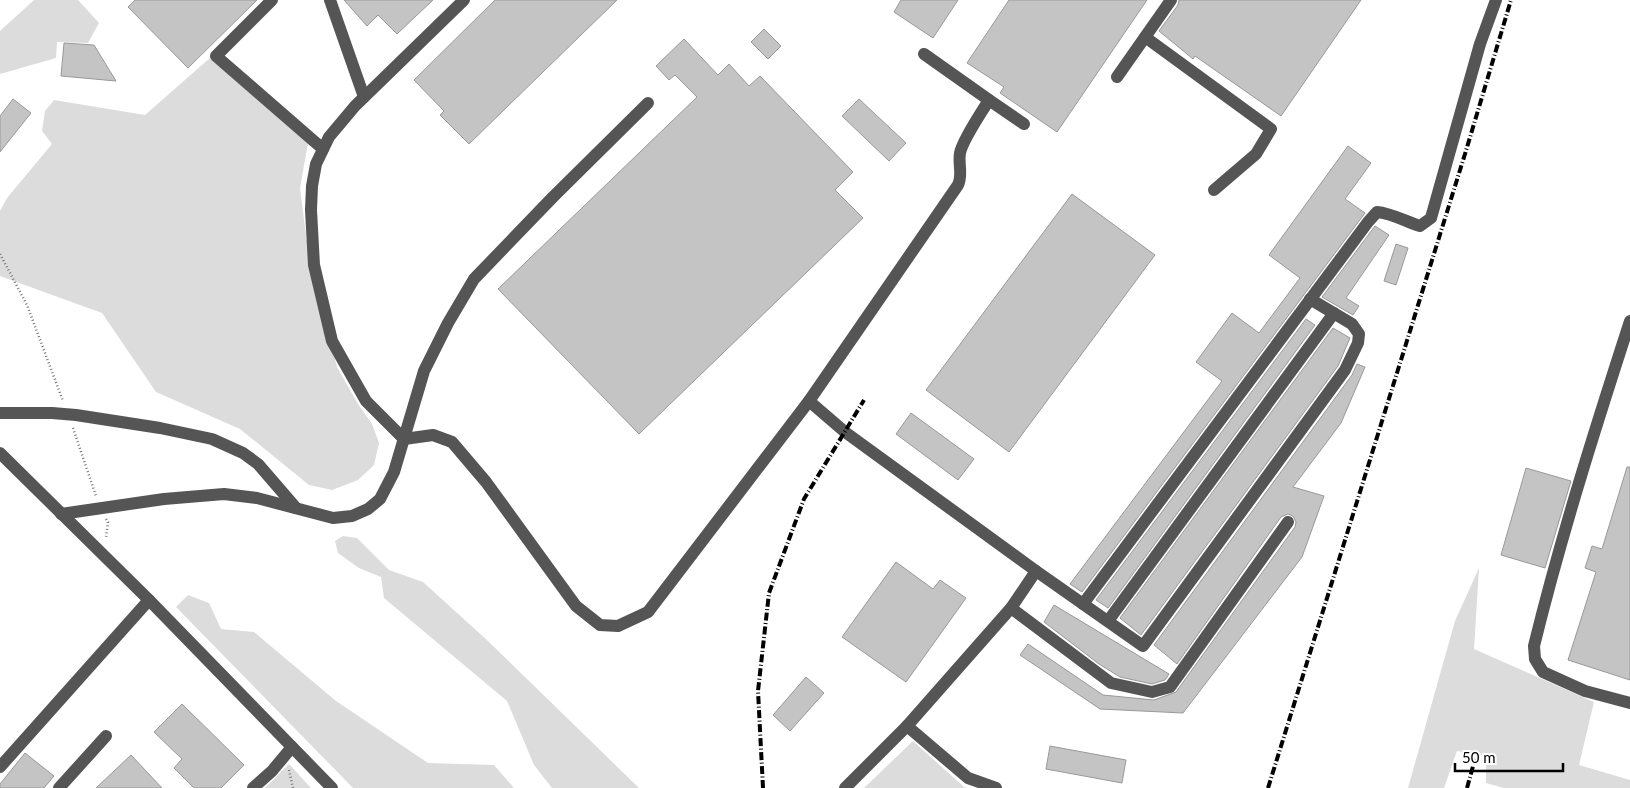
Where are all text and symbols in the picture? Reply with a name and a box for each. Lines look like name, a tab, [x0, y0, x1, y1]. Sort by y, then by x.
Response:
scale bar	[1455, 740, 1562, 772]
text: 50 m	[1462, 748, 1496, 766]

